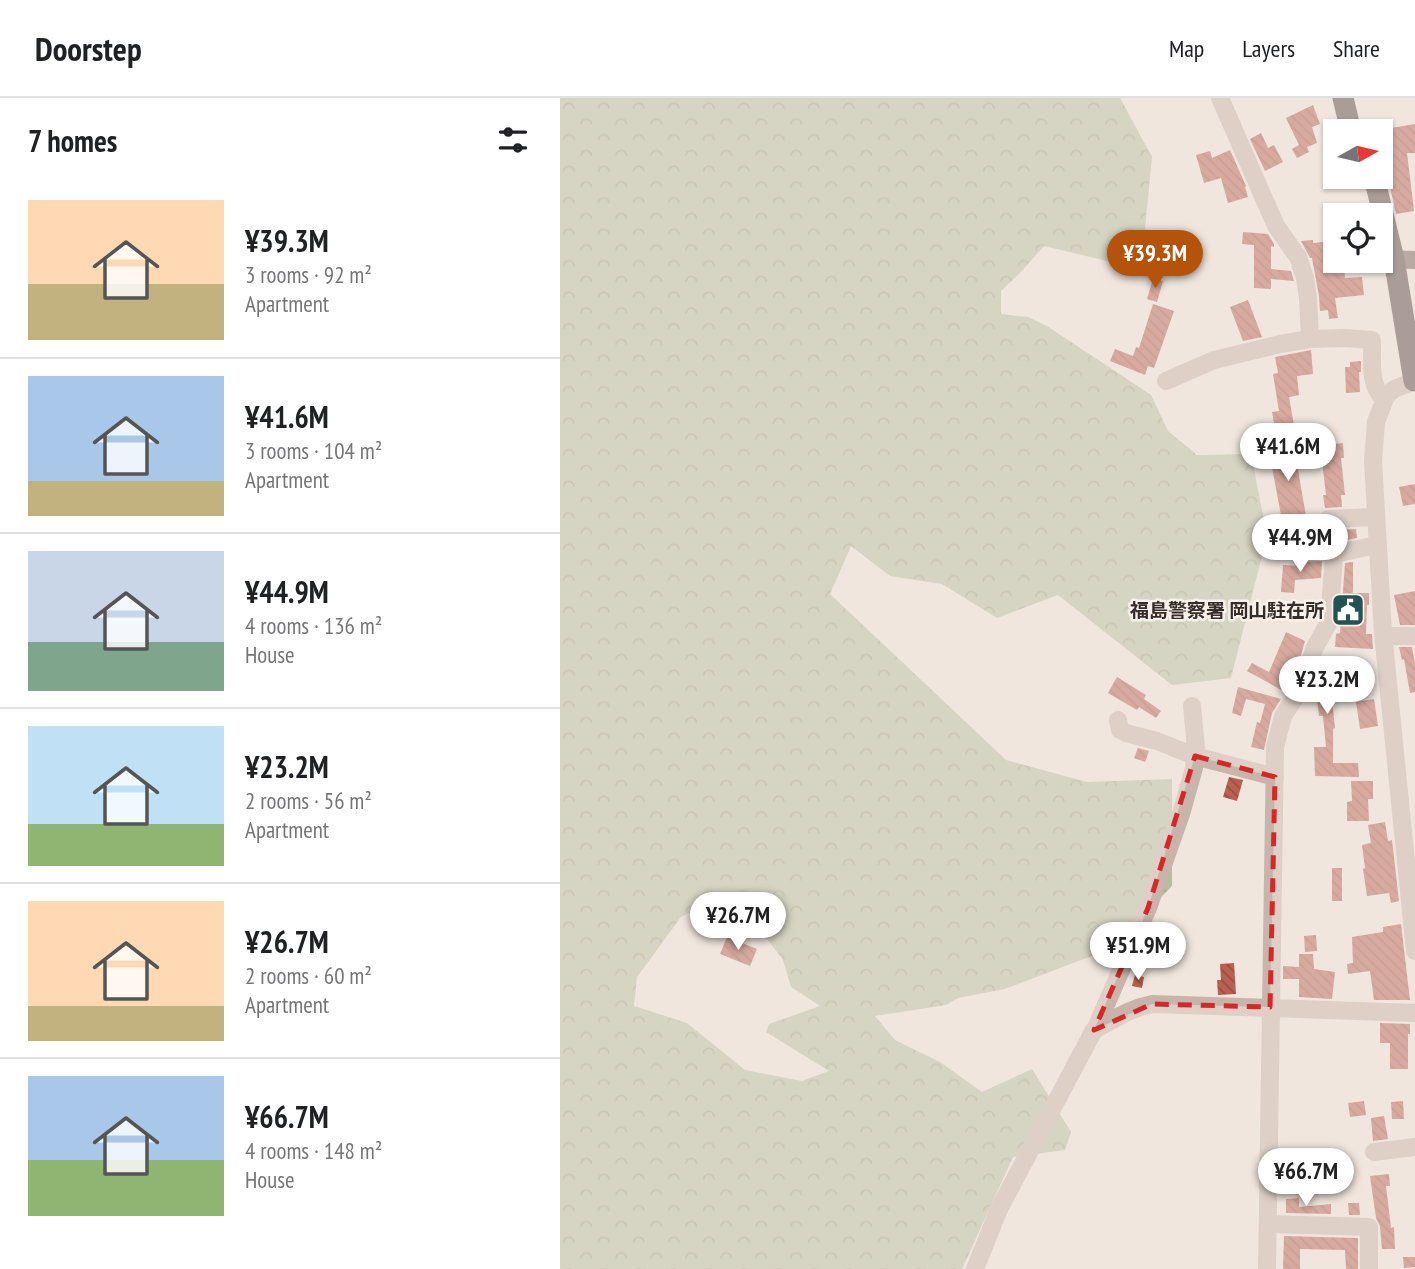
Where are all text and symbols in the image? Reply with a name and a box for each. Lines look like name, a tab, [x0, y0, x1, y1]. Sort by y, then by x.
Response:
text: Doorstep	[35, 27, 142, 70]
text: Map	[1169, 33, 1204, 64]
text: Layers	[1242, 33, 1295, 64]
text: Share	[1333, 33, 1380, 64]
north arrow	[1323, 119, 1393, 189]
map controls	[1323, 119, 1393, 273]
text: 7 homes	[28, 121, 117, 160]
icon: filters	[494, 121, 532, 159]
button: locate	[1323, 203, 1393, 273]
text: ¥39.3M	[245, 221, 329, 260]
icon: home	[84, 228, 168, 312]
pin: ¥39.3M	[1098, 230, 1212, 290]
text: ¥39.3M	[1123, 238, 1187, 267]
text: 3 rooms · 92 m²	[245, 260, 372, 289]
text: Apartment	[245, 289, 329, 318]
text: ¥41.6M	[245, 397, 329, 436]
icon: home	[84, 404, 168, 488]
pin: ¥41.6M	[1231, 424, 1345, 483]
text: ¥41.6M	[1256, 431, 1320, 460]
text: 3 rooms · 104 m²	[245, 436, 382, 465]
text: Apartment	[245, 465, 329, 494]
pin: ¥44.9M	[1243, 514, 1357, 574]
text: ¥44.9M	[1268, 522, 1332, 551]
text: ¥44.9M	[245, 572, 329, 611]
icon: home	[84, 579, 168, 663]
public building icon: 福島警察署 岡山駐在所	[1329, 591, 1367, 629]
place label: 福島警察署 岡山駐在所	[1130, 598, 1324, 622]
text: 4 rooms · 136 m²	[245, 611, 382, 640]
text: House	[245, 640, 295, 669]
pin: ¥23.2M	[1270, 656, 1384, 716]
text: ¥23.2M	[1295, 664, 1359, 693]
text: ¥23.2M	[245, 747, 329, 786]
icon: home	[84, 754, 168, 838]
text: 2 rooms · 56 m²	[245, 786, 372, 815]
text: Apartment	[245, 815, 329, 844]
pin: ¥26.7M	[681, 892, 795, 952]
text: ¥26.7M	[706, 900, 770, 929]
text: ¥26.7M	[245, 922, 329, 961]
pin: ¥51.9M	[1081, 922, 1195, 982]
icon: home	[84, 929, 168, 1013]
text: ¥51.9M	[1106, 930, 1170, 959]
text: 2 rooms · 60 m²	[245, 961, 372, 990]
text: Apartment	[245, 990, 329, 1019]
text: ¥66.7M	[245, 1097, 329, 1136]
icon: home	[84, 1104, 168, 1188]
text: 4 rooms · 148 m²	[245, 1136, 382, 1165]
pin: ¥66.7M	[1249, 1148, 1363, 1208]
text: ¥66.7M	[1274, 1156, 1338, 1185]
text: House	[245, 1165, 295, 1194]

